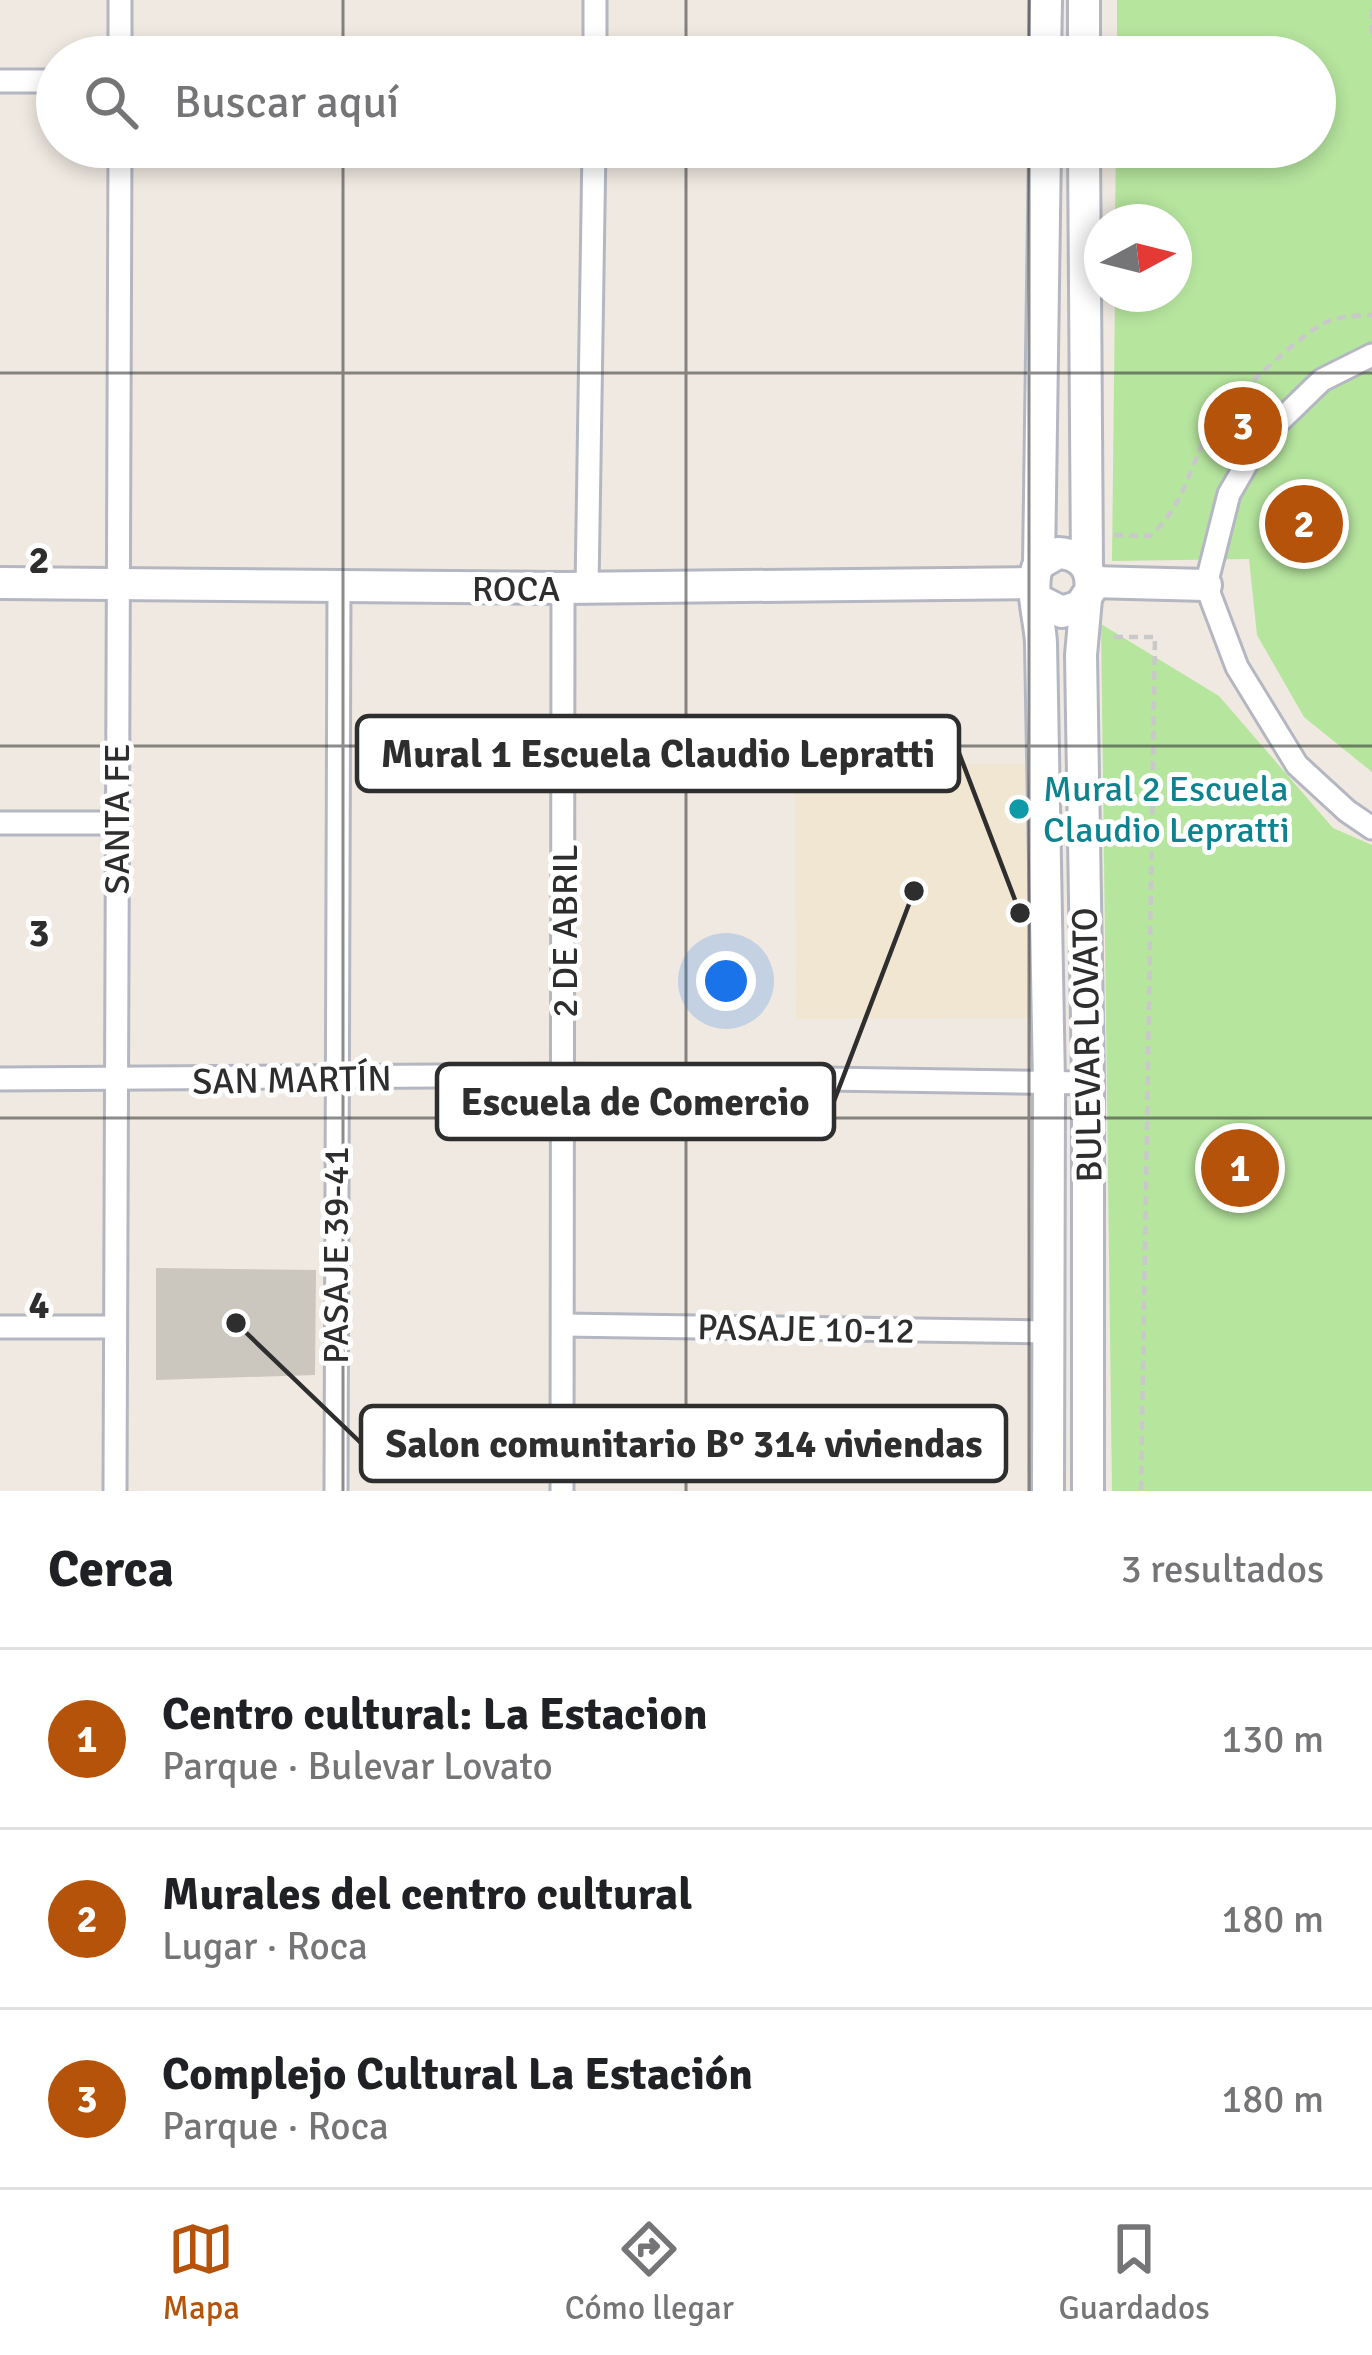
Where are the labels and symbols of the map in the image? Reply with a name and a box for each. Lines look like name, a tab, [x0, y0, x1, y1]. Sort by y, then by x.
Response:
north arrow	[1084, 204, 1192, 312]
pin: 3	[1204, 381, 1282, 471]
pin: 2	[1265, 479, 1343, 569]
text: 2	[28, 536, 50, 584]
street label: ROCA	[472, 567, 560, 612]
callout: Mural 1 Escuela Claudio Lepratti	[357, 716, 959, 791]
text: Mural 1 Escuela Claudio Lepratti	[381, 730, 935, 778]
street label: SANTA FE	[95, 743, 140, 895]
place label: Mural 2 Escuela Claudio Lepratti	[1043, 767, 1290, 853]
marker: Mural 2 Escuela Claudio Lepratti	[1006, 796, 1032, 822]
street label: 2 DE ABRIL	[543, 844, 588, 1018]
street label: BULEVAR LOVATO	[1063, 907, 1112, 1183]
text: 3	[28, 909, 50, 957]
your location	[696, 951, 756, 1011]
street label: SAN MARTÍN	[192, 1056, 392, 1105]
callout: Escuela de Comercio	[437, 1064, 834, 1139]
text: Escuela de Comercio	[460, 1078, 810, 1126]
pin: 1	[1201, 1123, 1279, 1213]
street label: PASAJE 39-41	[314, 1146, 359, 1364]
text: 4	[28, 1281, 50, 1329]
street label: PASAJE 10-12	[697, 1305, 915, 1354]
callout: Salon comunitario B° 314 viviendas	[361, 1406, 1006, 1481]
text: Salon comunitario B° 314 viviendas	[385, 1420, 983, 1468]

